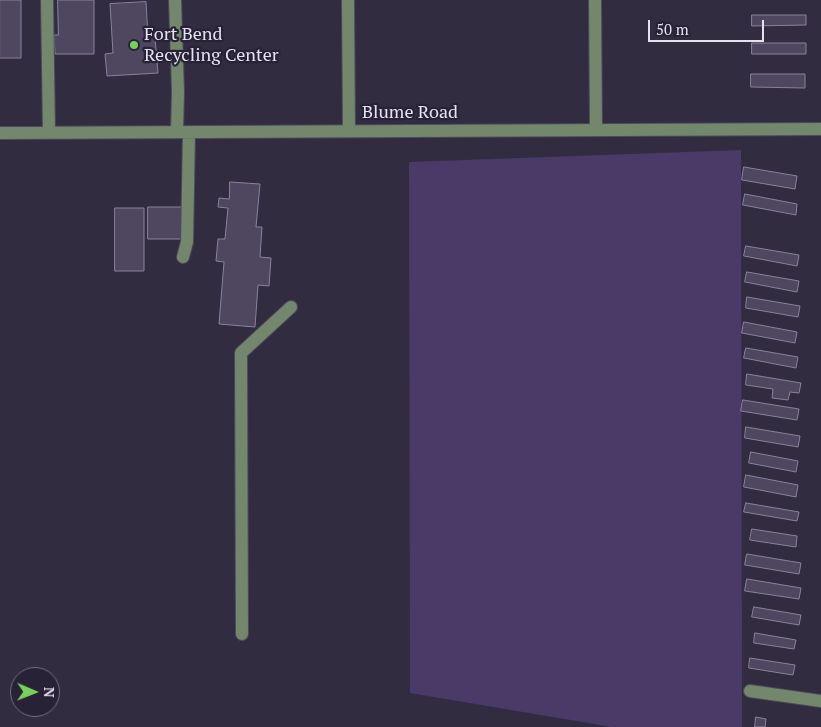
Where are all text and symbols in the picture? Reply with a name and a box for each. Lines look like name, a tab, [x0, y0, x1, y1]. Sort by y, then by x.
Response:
scale bar	[651, 10, 767, 42]
text: 50 m	[656, 19, 689, 39]
place label: Fort Bend Recycling Center	[144, 24, 279, 66]
marker: Fort Bend Recycling Center	[128, 39, 140, 51]
street label: Blume Road	[362, 102, 458, 124]
north arrow	[10, 667, 60, 717]
text: N	[40, 687, 59, 698]

